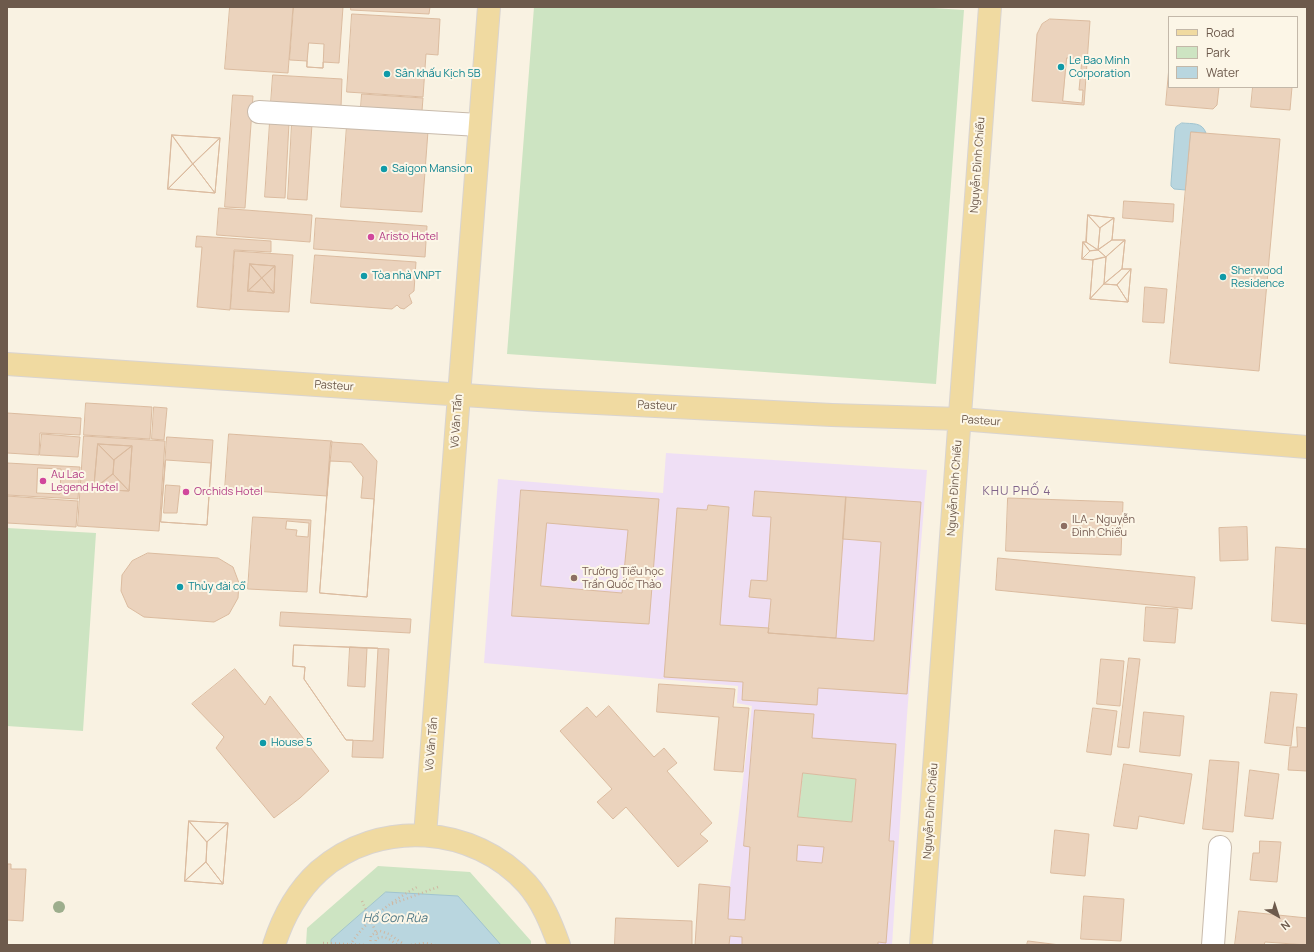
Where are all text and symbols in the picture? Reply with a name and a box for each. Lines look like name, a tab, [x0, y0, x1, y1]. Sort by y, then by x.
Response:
legend	[1168, 16, 1298, 88]
text: Road	[1206, 24, 1234, 41]
text: Park	[1206, 44, 1230, 61]
place label: Le Bao Minh Corporation	[1069, 54, 1130, 80]
marker: Le Bao Minh Corporation	[1056, 62, 1066, 72]
text: Water	[1206, 64, 1239, 81]
place label: Sân khấu Kịch 5B	[395, 67, 480, 81]
marker: Sân khấu Kịch 5B	[382, 69, 392, 79]
street label: Nguyễn Đình Chiểu	[968, 117, 988, 213]
place label: Saigon Mansion	[392, 162, 472, 176]
marker: Saigon Mansion	[379, 164, 389, 174]
place label: Aristo Hotel	[379, 230, 438, 244]
marker: Aristo Hotel	[366, 232, 376, 242]
place label: Sherwood Residence	[1231, 264, 1284, 290]
place label: Tòa nhà VNPT	[372, 269, 441, 283]
marker: Tòa nhà VNPT	[359, 271, 369, 281]
marker: Sherwood Residence	[1218, 272, 1228, 282]
street label: Pasteur	[314, 378, 354, 394]
street label: Võ Văn Tần	[449, 394, 465, 448]
street label: Pasteur	[637, 398, 677, 414]
street label: Pasteur	[961, 413, 1001, 429]
street label: Nguyễn Đình Chiểu	[945, 440, 965, 536]
place label: Au Lac Legend Hotel	[51, 468, 118, 494]
marker: Au Lac Legend Hotel	[38, 476, 48, 486]
place label: Orchids Hotel	[194, 485, 263, 499]
district label: KHU PHỐ 4	[983, 485, 1051, 499]
marker: Orchids Hotel	[181, 487, 191, 497]
place label: ILA - Nguyễn Đình Chiểu	[1072, 513, 1135, 539]
marker: ILA - Nguyễn Đình Chiểu	[1059, 521, 1069, 531]
place label: Trường Tiểu học Trần Quốc Thảo	[582, 565, 664, 591]
marker: Trường Tiểu học Trần Quốc Thảo	[569, 573, 579, 583]
place label: Thủy đài cổ	[188, 580, 245, 594]
marker: Thủy đài cổ	[175, 582, 185, 592]
street label: Võ Văn Tần	[423, 716, 441, 772]
place label: House 5	[271, 736, 312, 750]
marker: House 5	[258, 738, 268, 748]
street label: Nguyễn Đình Chiểu	[921, 763, 941, 859]
north arrow	[1258, 896, 1298, 936]
water label: Hồ Con Rùa	[363, 912, 427, 926]
text: N	[1278, 917, 1294, 934]

